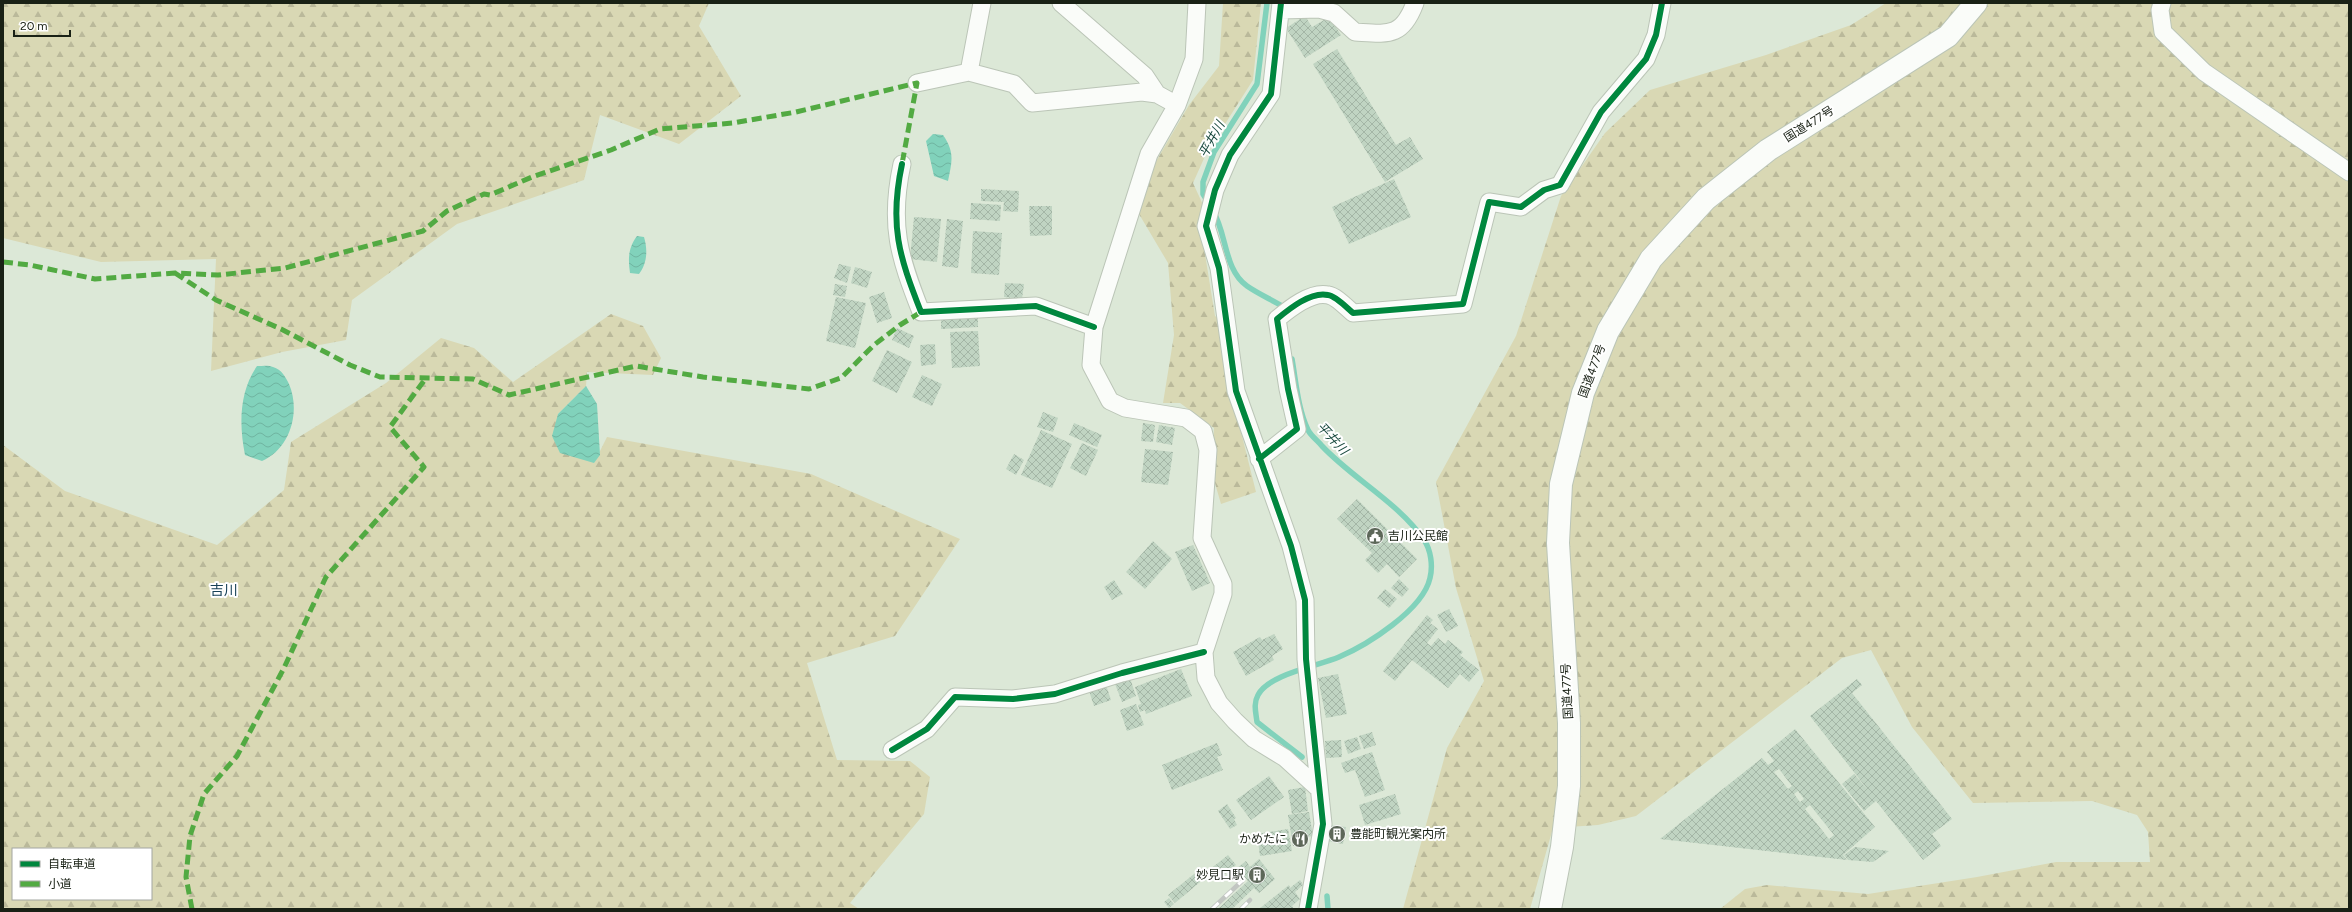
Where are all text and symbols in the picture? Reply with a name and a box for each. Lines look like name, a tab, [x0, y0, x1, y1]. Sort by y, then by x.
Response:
scale bar	[14, 12, 70, 38]
text: 20 m	[20, 19, 48, 33]
street label: 国道477号	[1781, 103, 1837, 145]
water label: 平井川	[1195, 117, 1228, 160]
street label: 国道477号	[1576, 342, 1608, 400]
water label: 平井川	[1314, 419, 1353, 459]
public building icon: 吉川公民館	[1365, 526, 1385, 546]
place label: 吉川公民館	[1388, 529, 1448, 543]
district label: 吉川	[210, 582, 238, 599]
street label: 国道477号	[1559, 663, 1575, 719]
building icon: 豊能町観光案内所	[1327, 824, 1347, 844]
place label: 豊能町観光案内所	[1350, 827, 1446, 841]
restaurant icon: かめたに	[1290, 829, 1310, 849]
place label: かめたに	[1239, 832, 1287, 846]
legend	[12, 848, 152, 900]
text: 自転車道	[48, 857, 96, 871]
building icon: 妙見口駅	[1247, 865, 1267, 885]
place label: 妙見口駅	[1196, 868, 1244, 882]
text: 小道	[48, 877, 72, 891]

